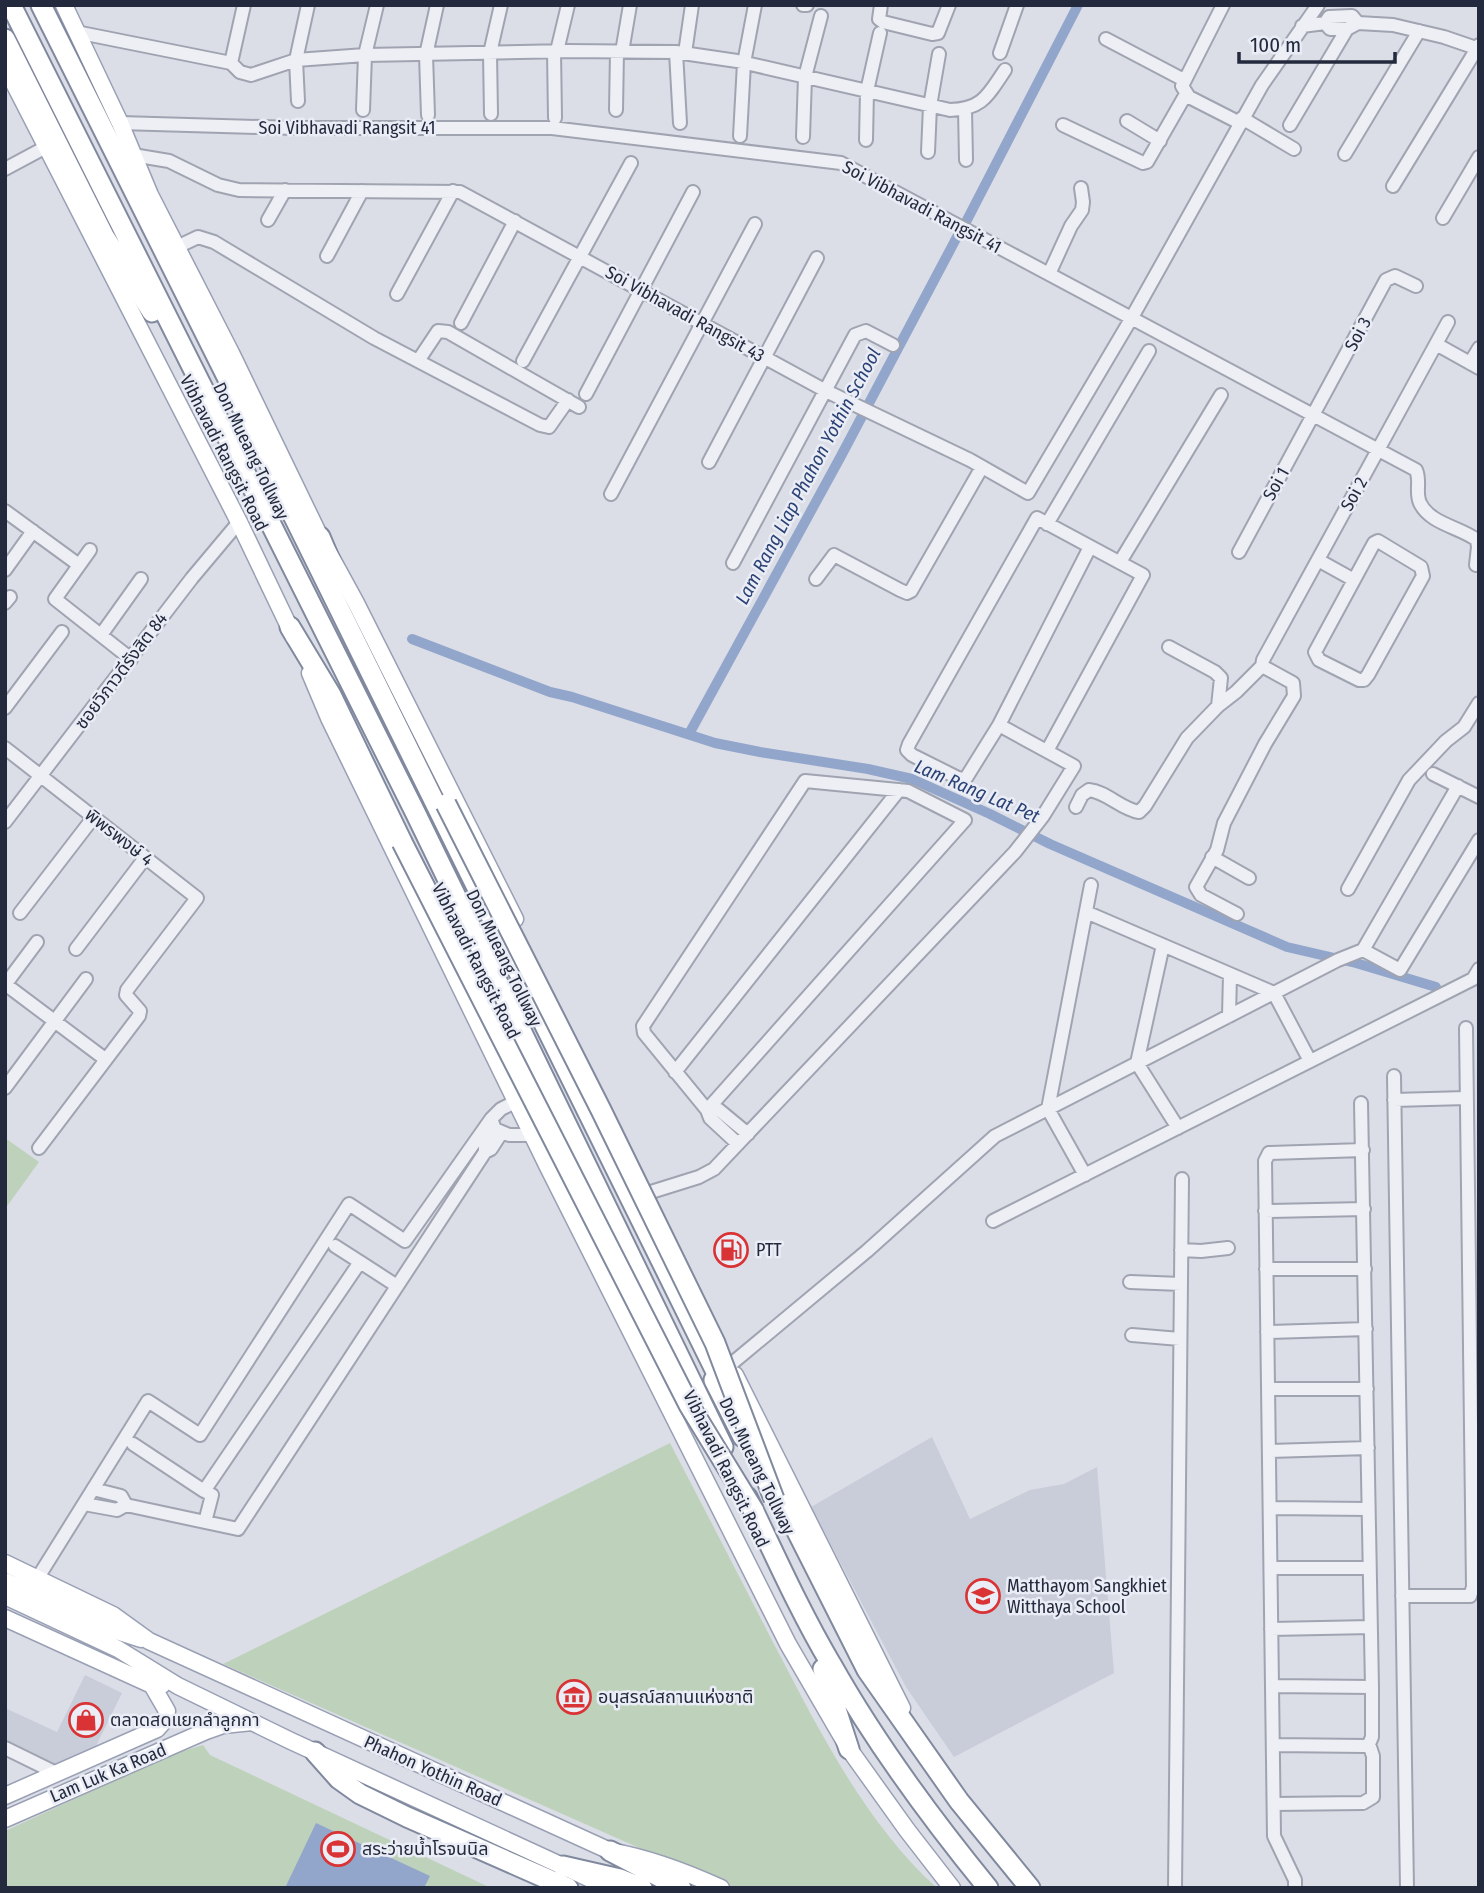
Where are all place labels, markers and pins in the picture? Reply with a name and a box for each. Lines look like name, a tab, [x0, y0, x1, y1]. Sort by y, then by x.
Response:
fuel station icon: PTT	[712, 1231, 750, 1269]
place label: PTT	[756, 1239, 782, 1261]
place label: Matthayom Sangkhiet Witthaya School	[1007, 1575, 1167, 1618]
school or university icon: Matthayom Sangkhiet Witthaya School	[964, 1577, 1002, 1615]
museum icon: อนุสรณ์สถานแห่งชาติ	[555, 1678, 593, 1716]
place label: อนุสรณ์สถานแห่งชาติ	[598, 1686, 753, 1708]
shop icon: ตลาดสดแยกลำลูกกา	[67, 1701, 105, 1739]
place label: ตลาดสดแยกลำลูกกา	[110, 1709, 259, 1732]
sports icon: สระว่ายน้ำโรจนนิล	[319, 1830, 357, 1868]
place label: สระว่ายน้ำโรจนนิล	[362, 1836, 488, 1860]

